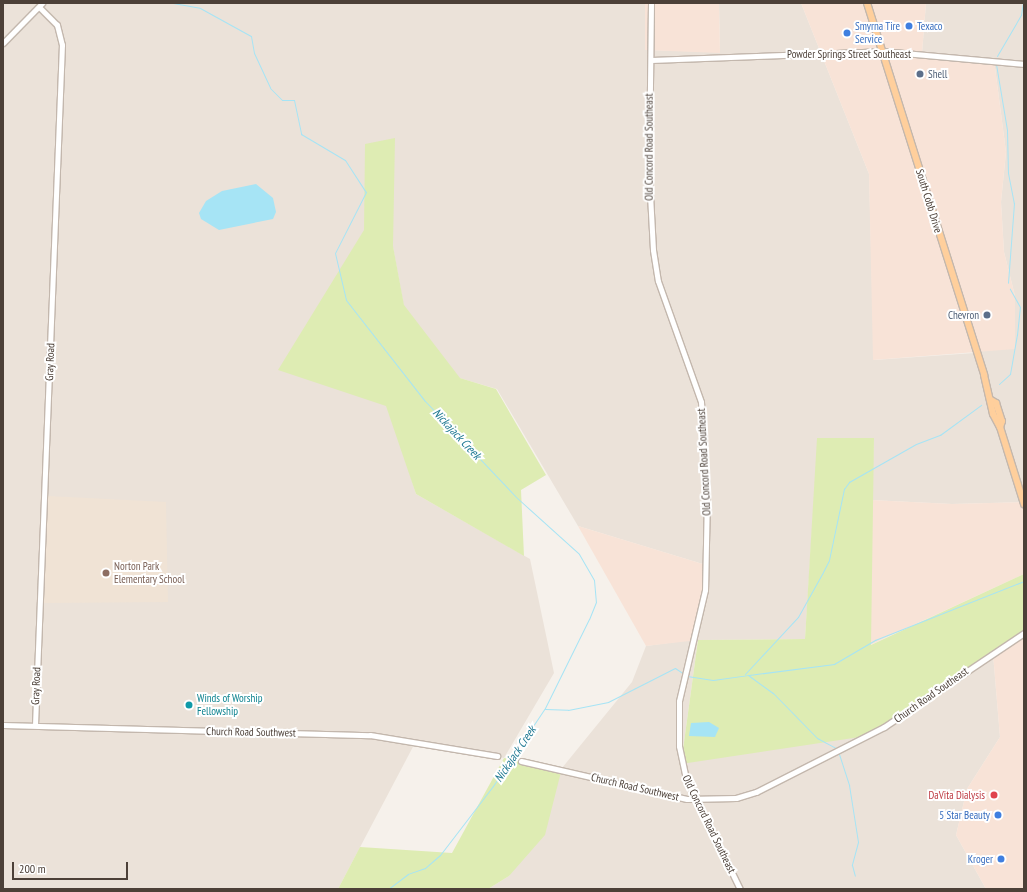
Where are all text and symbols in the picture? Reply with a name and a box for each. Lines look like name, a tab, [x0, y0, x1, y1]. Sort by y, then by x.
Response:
place label: Texaco	[917, 19, 943, 33]
place label: Smyrna Tire Service	[855, 20, 900, 46]
marker: Texaco	[904, 21, 914, 31]
marker: Smyrna Tire Service	[842, 28, 852, 38]
street label: Powder Springs Street Southeast	[787, 47, 911, 61]
place label: Shell	[928, 67, 947, 81]
marker: Shell	[915, 69, 925, 79]
street label: Old Concord Road Southeast	[642, 93, 656, 201]
street label: South Cobb Drive	[913, 168, 945, 234]
place label: Chevron	[948, 308, 979, 322]
marker: Chevron	[982, 310, 992, 320]
street label: Gray Road	[43, 343, 57, 381]
water label: Nickajack Creek	[430, 405, 484, 463]
street label: Old Concord Road Southeast	[695, 408, 713, 516]
place label: Norton Park Elementary School	[114, 560, 185, 586]
marker: Norton Park Elementary School	[101, 568, 111, 578]
street label: Church Road Southeast	[891, 664, 971, 726]
street label: Gray Road	[29, 667, 43, 705]
place label: Winds of Worship Fellowship	[197, 692, 263, 718]
marker: Winds of Worship Fellowship	[184, 700, 194, 710]
water label: Nickajack Creek	[491, 723, 539, 785]
street label: Church Road Southwest	[206, 725, 296, 739]
street label: Church Road Southwest	[590, 770, 680, 804]
street label: Old Concord Road Southeast	[680, 773, 738, 875]
place label: DaVita Dialysis	[929, 788, 985, 802]
marker: DaVita Dialysis	[988, 789, 1000, 801]
place label: 5 Star Beauty	[939, 808, 990, 822]
marker: 5 Star Beauty	[993, 810, 1003, 820]
place label: Kroger	[968, 852, 993, 866]
scale bar	[14, 854, 130, 880]
marker: Kroger	[996, 854, 1006, 864]
text: 200 m	[19, 861, 46, 876]

